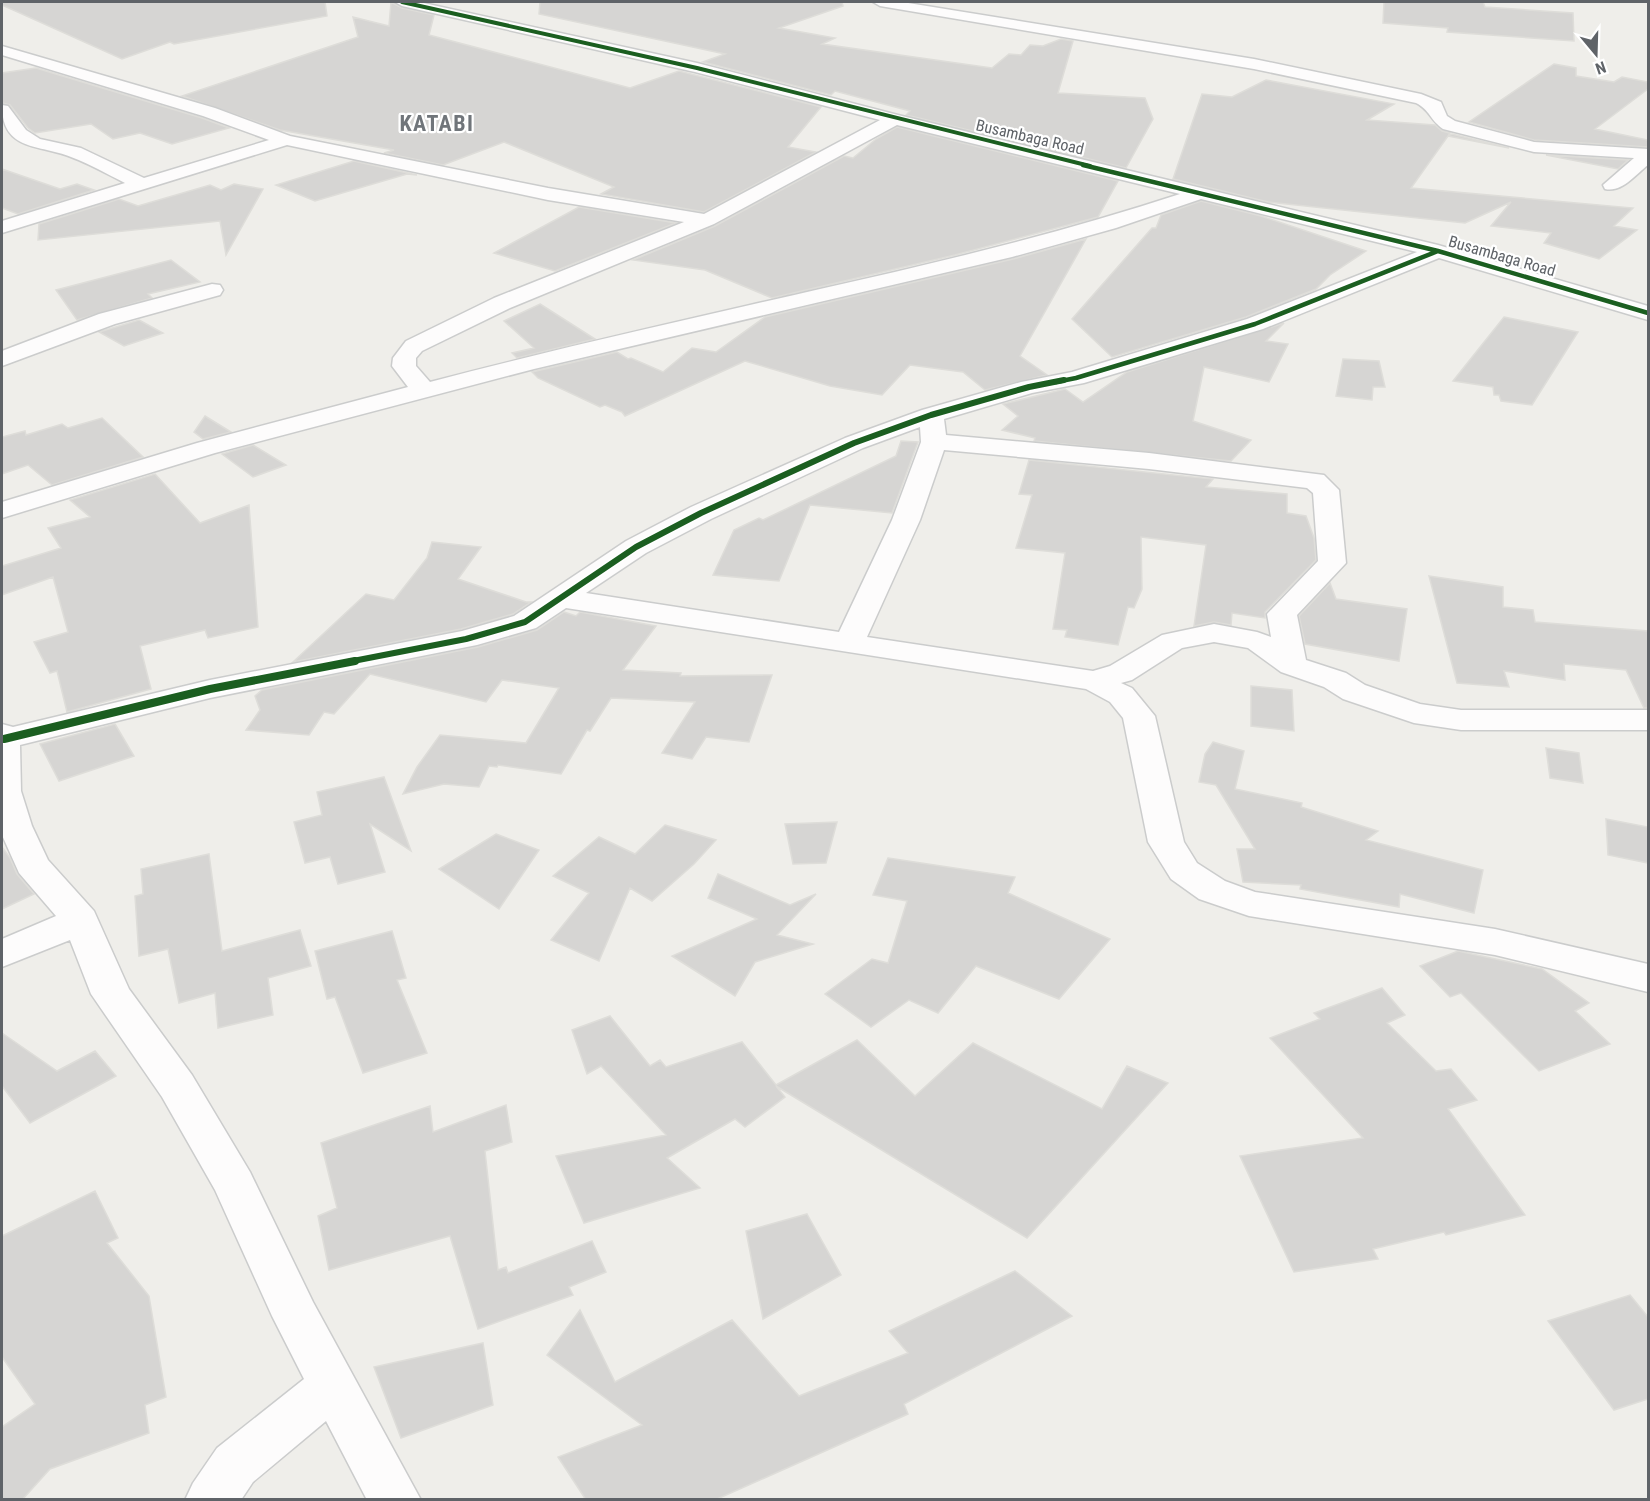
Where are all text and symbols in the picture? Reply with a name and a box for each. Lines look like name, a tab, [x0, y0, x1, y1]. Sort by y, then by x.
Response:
north arrow	[1566, 24, 1626, 84]
text: N	[1593, 57, 1608, 78]
district label: KATABI	[399, 111, 475, 136]
street label: Busambaga Road	[974, 115, 1086, 159]
street label: Busambaga Road	[1446, 232, 1558, 280]

